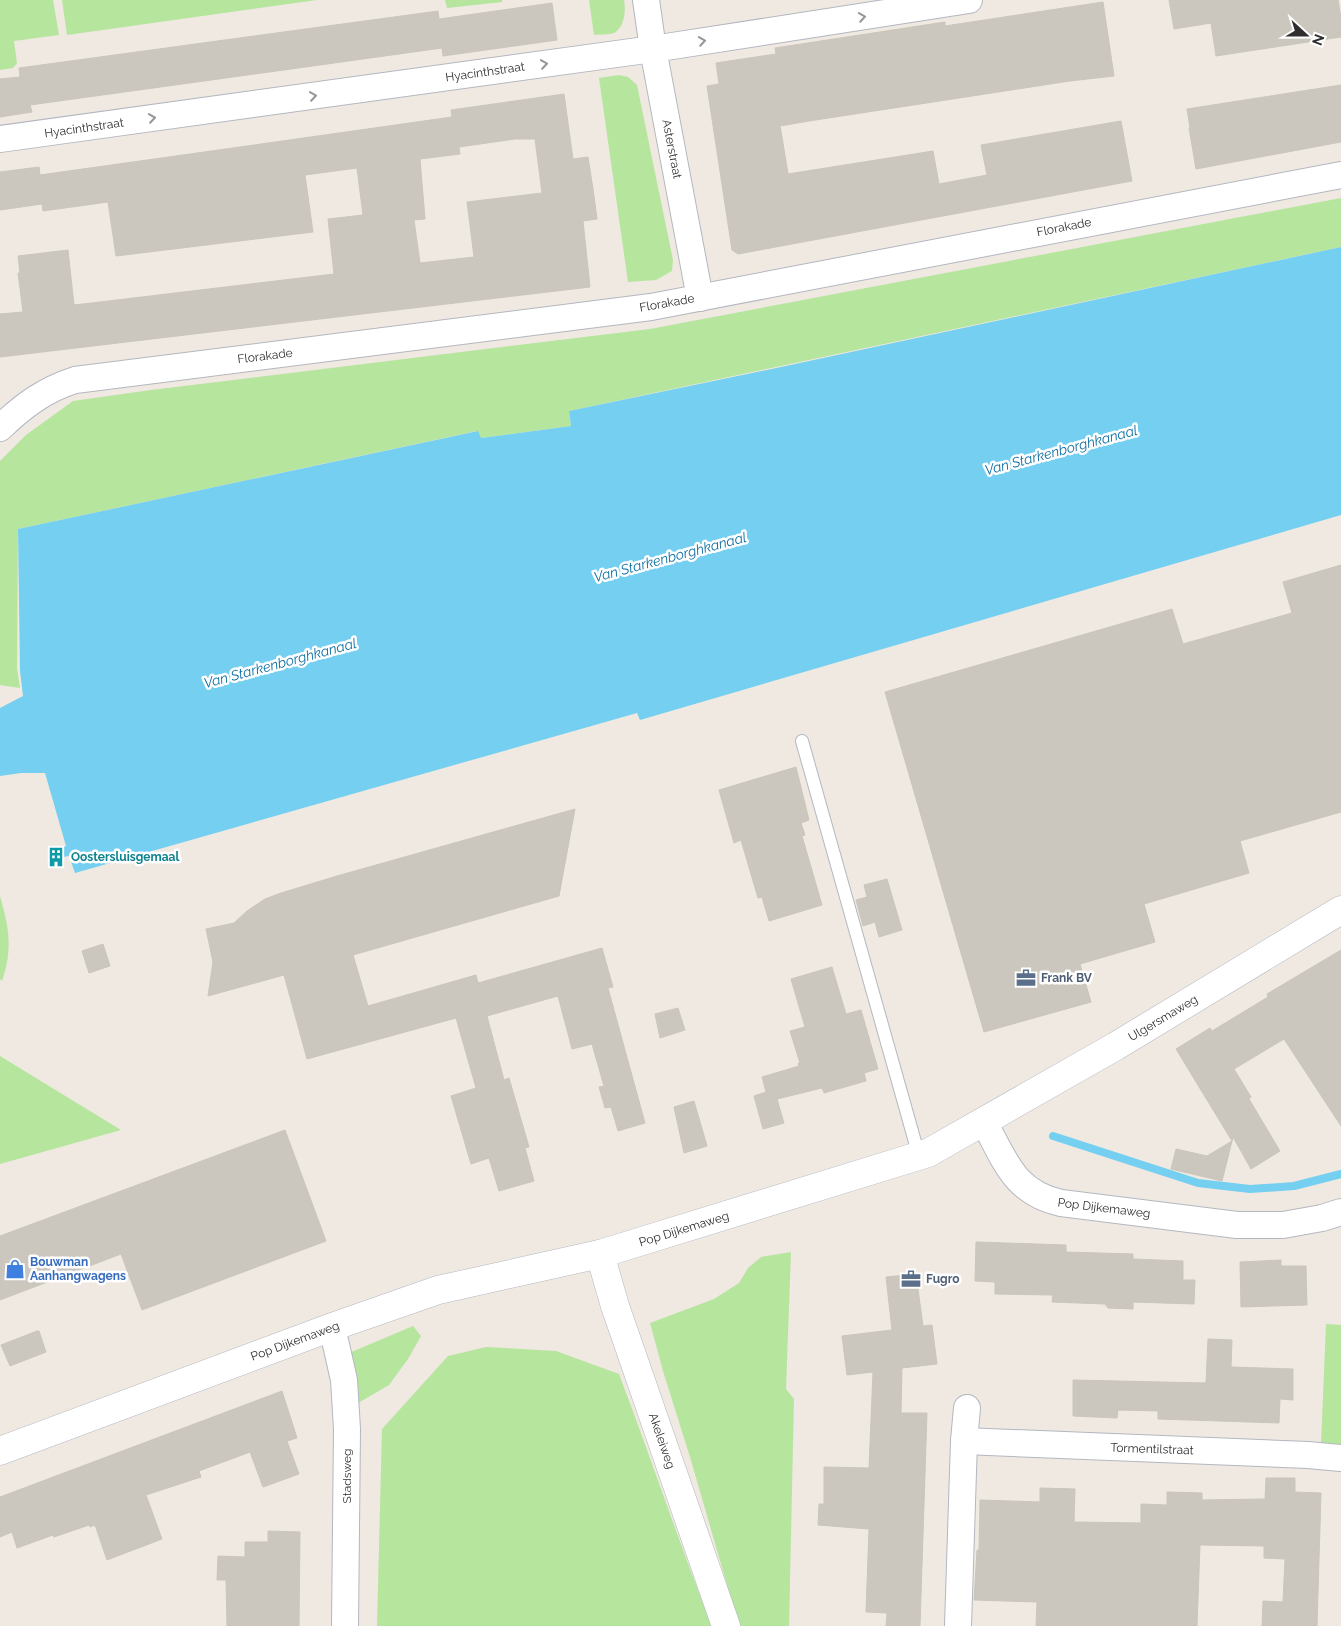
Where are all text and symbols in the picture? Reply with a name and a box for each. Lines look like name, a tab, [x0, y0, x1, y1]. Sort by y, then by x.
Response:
north arrow	[1281, 10, 1331, 60]
one-way arrow	[858, 12, 867, 22]
text: N	[1309, 32, 1328, 48]
one-way arrow	[698, 36, 706, 47]
one-way arrow	[540, 59, 548, 70]
street label: Hyacinthstraat	[444, 60, 526, 84]
one-way arrow	[310, 91, 318, 102]
one-way arrow	[149, 113, 157, 124]
street label: Hyacinthstraat	[43, 116, 125, 140]
street label: Asterstraat	[659, 118, 685, 180]
street label: Florakade	[1035, 215, 1093, 239]
street label: Florakade	[638, 291, 696, 315]
street label: Florakade	[237, 346, 293, 366]
water label: Van Starkenborghkanaal	[983, 422, 1139, 478]
water label: Van Starkenborghkanaal	[592, 529, 748, 585]
water label: Van Starkenborghkanaal	[202, 635, 358, 691]
building icon: Oostersluisgemaal	[45, 846, 67, 868]
place label: Oostersluisgemaal	[71, 850, 179, 864]
office icon: Frank BV	[1015, 967, 1037, 989]
place label: Frank BV	[1041, 971, 1093, 985]
street label: Ulgersmaweg	[1126, 992, 1200, 1044]
street label: Pop Dijkemaweg	[1057, 1195, 1151, 1221]
street label: Pop Dijkemaweg	[637, 1209, 731, 1249]
place label: Bouwman Aanhangwagens	[30, 1255, 126, 1283]
shop icon: Bouwman Aanhangwagens	[4, 1258, 26, 1280]
office icon: Fugro	[900, 1268, 922, 1290]
place label: Fugro	[926, 1272, 960, 1286]
street label: Pop Dijkemaweg	[249, 1318, 341, 1364]
street label: Akeleiweg	[646, 1411, 678, 1471]
street label: Tormentilstraat	[1110, 1441, 1194, 1457]
street label: Stadsweg	[340, 1449, 354, 1503]

